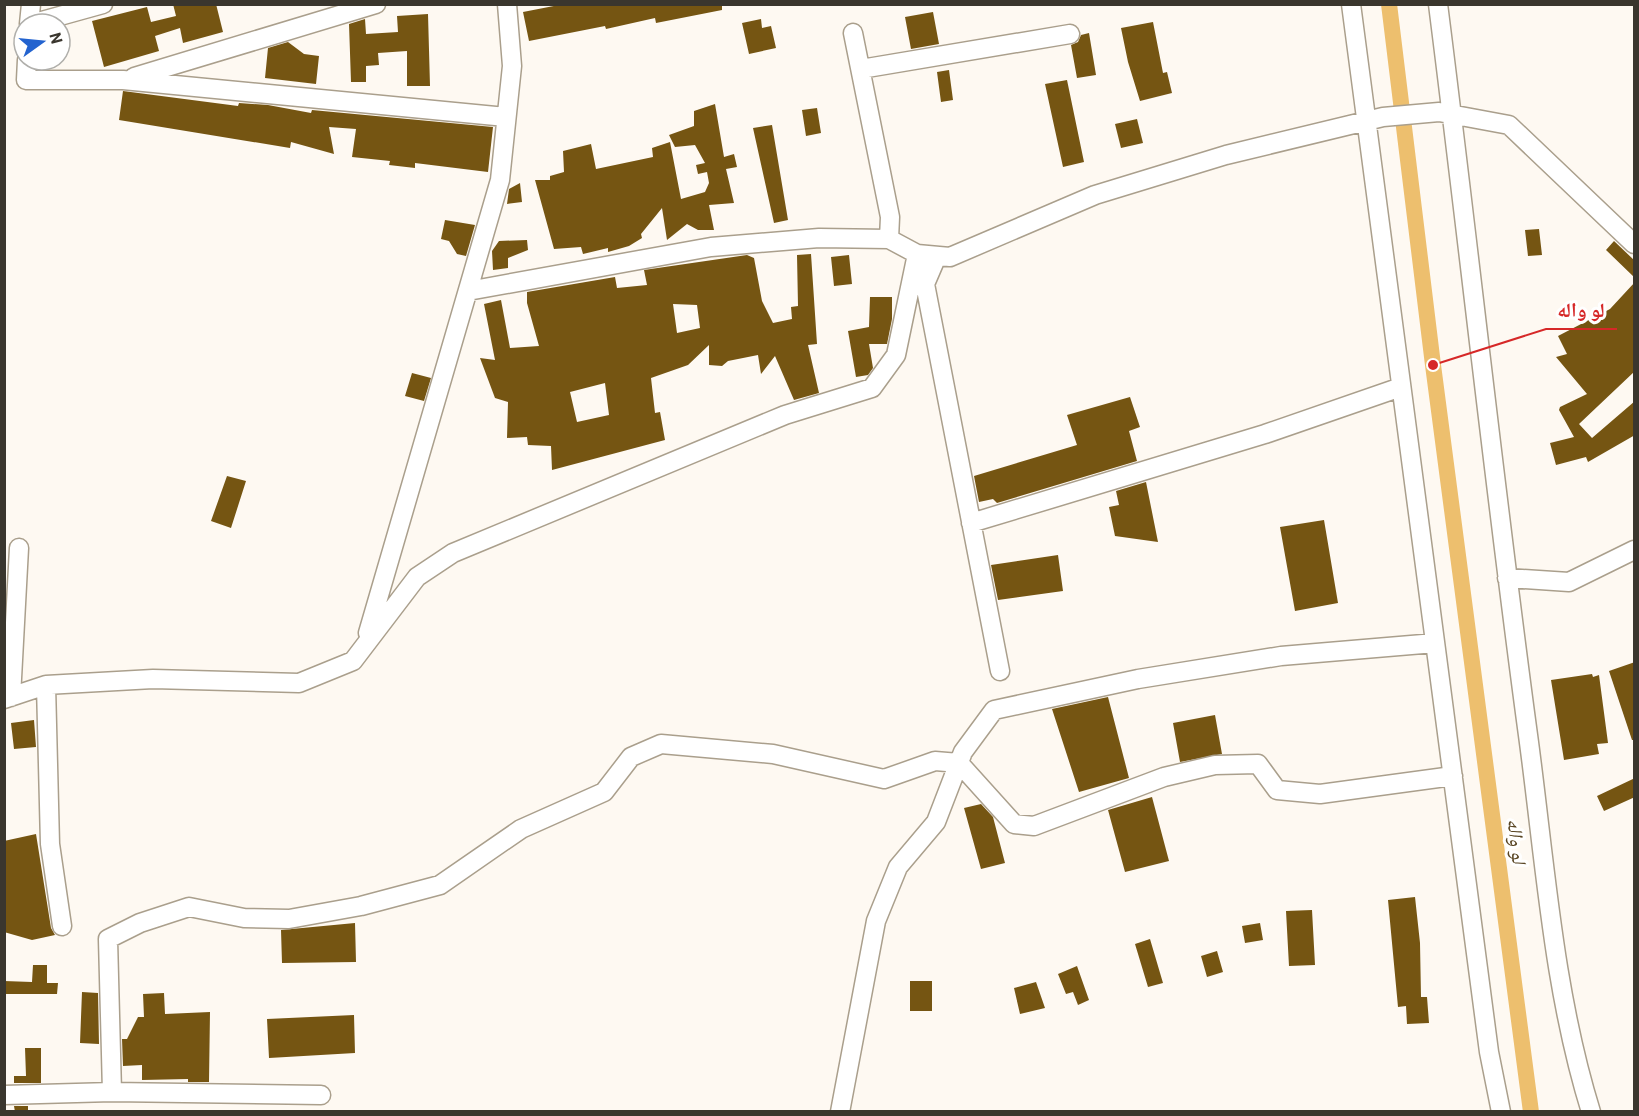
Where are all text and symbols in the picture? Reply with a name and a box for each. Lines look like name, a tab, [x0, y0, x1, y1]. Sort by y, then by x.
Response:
north arrow	[12, 12, 72, 72]
text: N	[46, 30, 68, 46]
callout: لو واله	[1546, 291, 1617, 329]
text: لو واله	[1557, 297, 1605, 322]
water label: لو واله	[1502, 817, 1533, 866]

